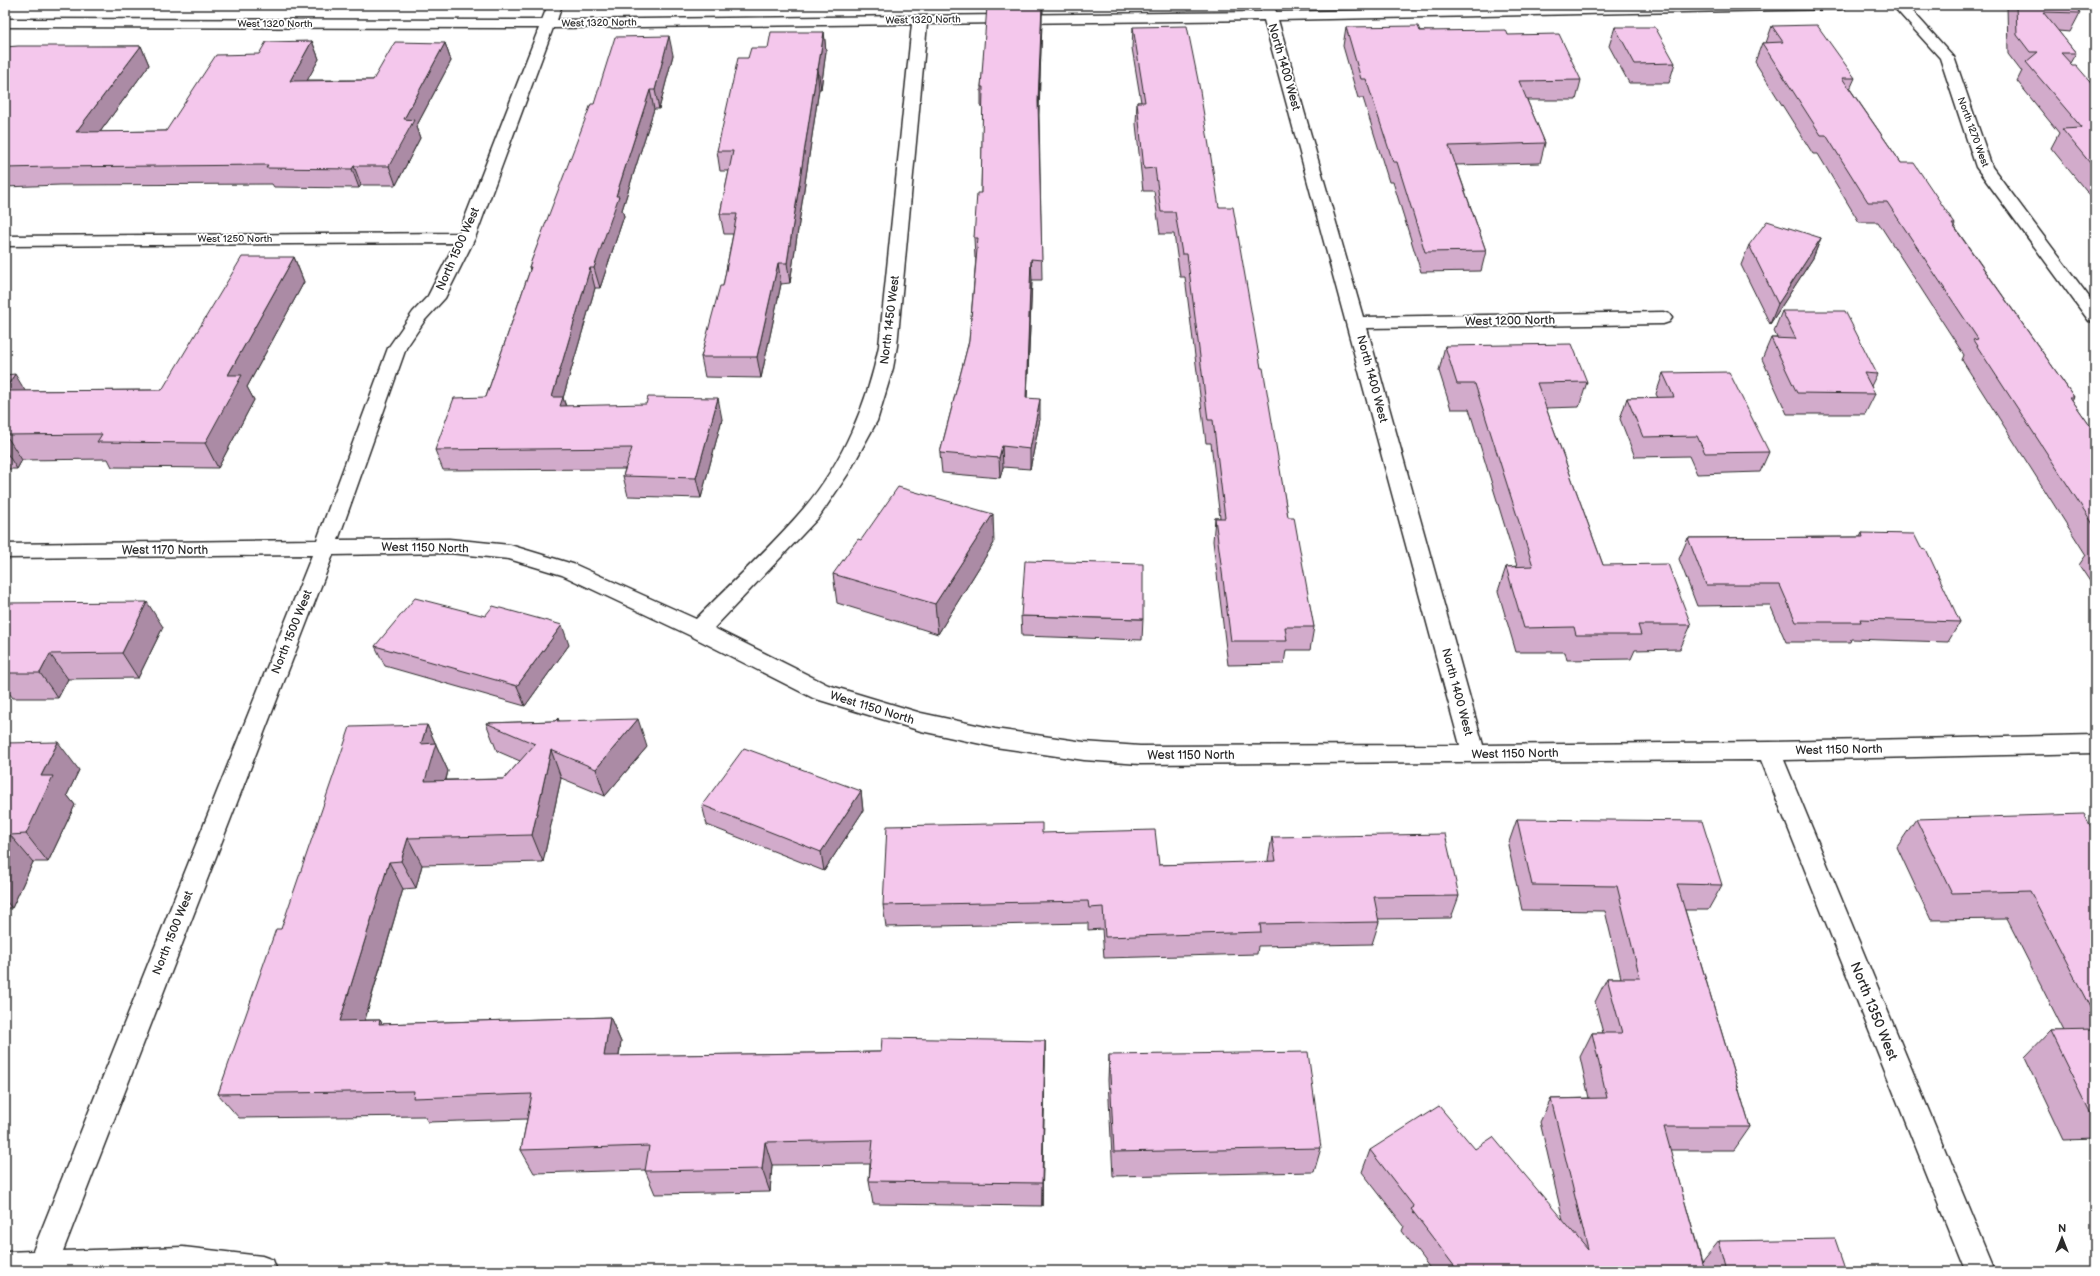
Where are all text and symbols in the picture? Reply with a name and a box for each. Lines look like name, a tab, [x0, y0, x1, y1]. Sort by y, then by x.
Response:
street label: West 1320 North	[885, 13, 961, 27]
street label: West 1320 North	[561, 16, 637, 30]
street label: West 1320 North	[237, 18, 313, 30]
street label: North 1400 West	[1264, 22, 1304, 112]
street label: North 1270 West	[1955, 95, 1991, 169]
street label: North 1500 West	[433, 205, 483, 293]
street label: West 1250 North	[198, 233, 273, 245]
street label: North 1450 West	[877, 274, 903, 365]
street label: West 1200 North	[1465, 313, 1555, 329]
street label: North 1400 West	[1353, 334, 1391, 425]
street label: West 1150 North	[381, 540, 469, 556]
street label: West 1170 North	[122, 543, 209, 558]
street label: North 1500 West	[268, 588, 316, 676]
street label: North 1400 West	[1438, 647, 1476, 738]
street label: West 1150 North	[828, 688, 916, 728]
street label: West 1150 North	[1795, 742, 1883, 758]
street label: West 1150 North	[1471, 746, 1559, 762]
street label: West 1150 North	[1147, 748, 1235, 763]
street label: North 1500 West	[149, 889, 197, 977]
street label: North 1350 West	[1847, 959, 1902, 1063]
north arrow	[2042, 1218, 2082, 1258]
text: N	[2058, 1222, 2066, 1235]

